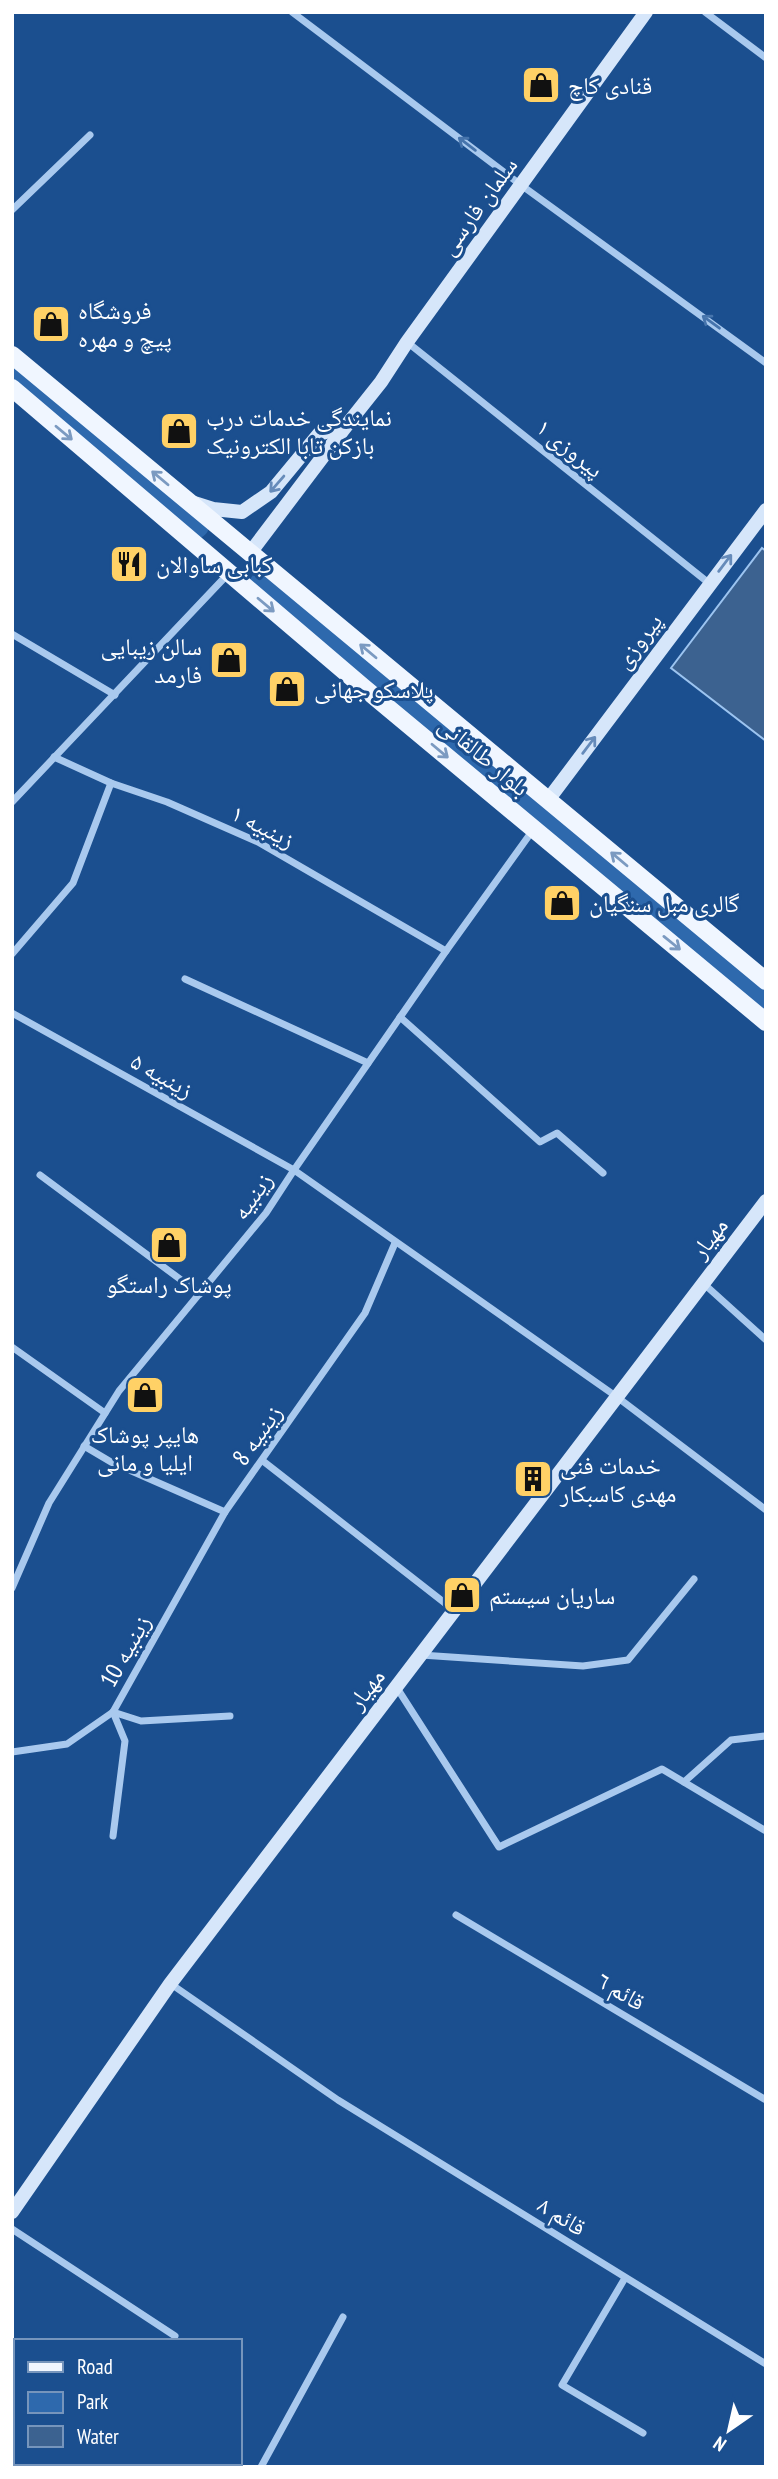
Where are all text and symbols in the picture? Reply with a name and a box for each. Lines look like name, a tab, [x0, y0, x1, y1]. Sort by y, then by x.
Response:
shop icon: قنادی کاچ	[520, 64, 562, 106]
place label: قنادی کاچ	[568, 70, 652, 101]
one-way arrow	[458, 137, 477, 152]
street label: سلمان فارسی	[432, 151, 524, 261]
place label: فروشگاه پیچ و مهره	[78, 295, 172, 354]
shop icon: فروشگاه پیچ و مهره	[30, 303, 72, 345]
one-way arrow	[702, 315, 721, 329]
place label: نمایندگی خدمات درب بازکن تابا الکترونیک	[206, 402, 392, 461]
shop icon: نمایندگی خدمات درب بازکن تابا الکترونیک	[158, 410, 200, 452]
street label: پیروزی ١	[530, 411, 610, 485]
one-way arrow	[55, 425, 73, 441]
one-way arrow	[152, 470, 170, 486]
one-way arrow	[270, 474, 286, 492]
restaurant icon: کبابی ساوالان	[108, 543, 150, 585]
place label: کبابی ساوالان	[156, 549, 273, 580]
one-way arrow	[718, 554, 733, 573]
one-way arrow	[257, 597, 275, 613]
street label: پیروزی	[607, 607, 669, 675]
place label: سالن زیبایی فارمد	[101, 631, 202, 690]
shop icon: سالن زیبایی فارمد	[208, 639, 250, 681]
one-way arrow	[360, 644, 378, 659]
shop icon: پلاسکو جهانی	[266, 668, 308, 710]
place label: پلاسکو جهانی	[314, 674, 434, 705]
street label: بلوار طالقانی	[432, 709, 536, 803]
one-way arrow	[581, 736, 596, 755]
one-way arrow	[431, 743, 449, 759]
street label: زینبیه ۱	[226, 797, 300, 855]
one-way arrow	[611, 851, 629, 867]
shop icon: گالری مبل سنگیان	[541, 882, 583, 924]
place label: گالری مبل سنگیان	[589, 888, 740, 919]
one-way arrow	[663, 935, 681, 951]
street label: زینبیه ۵	[125, 1045, 199, 1105]
street label: زینبیه	[225, 1166, 279, 1226]
street label: مهیار	[683, 1211, 735, 1266]
shop icon: پوشاک راستگو	[148, 1224, 190, 1266]
place label: پوشاک راستگو	[106, 1269, 232, 1300]
shop icon: هایپر پوشاک ایلیا و مانی	[124, 1374, 166, 1416]
street label: زینبیه 8	[225, 1399, 289, 1471]
place label: هایپر پوشاک ایلیا و مانی	[91, 1419, 199, 1478]
place label: خدمات فنی مهدی کاسبکار	[559, 1450, 677, 1509]
building icon: خدمات فنی مهدی کاسبکار	[512, 1458, 554, 1500]
shop icon: ساریان سیستم	[441, 1574, 483, 1616]
place label: ساریان سیستم	[489, 1580, 615, 1612]
street label: زینبیه 10	[93, 1610, 157, 1692]
street label: مهیار	[340, 1662, 392, 1717]
street label: قائم ٦	[591, 1965, 651, 2018]
street label: قائم ٨	[532, 2189, 592, 2244]
legend	[14, 2339, 242, 2465]
text: Road	[77, 2353, 113, 2380]
text: Park	[77, 2388, 108, 2415]
north arrow	[694, 2395, 764, 2465]
text: Water	[77, 2423, 119, 2450]
text: N	[709, 2431, 730, 2457]

